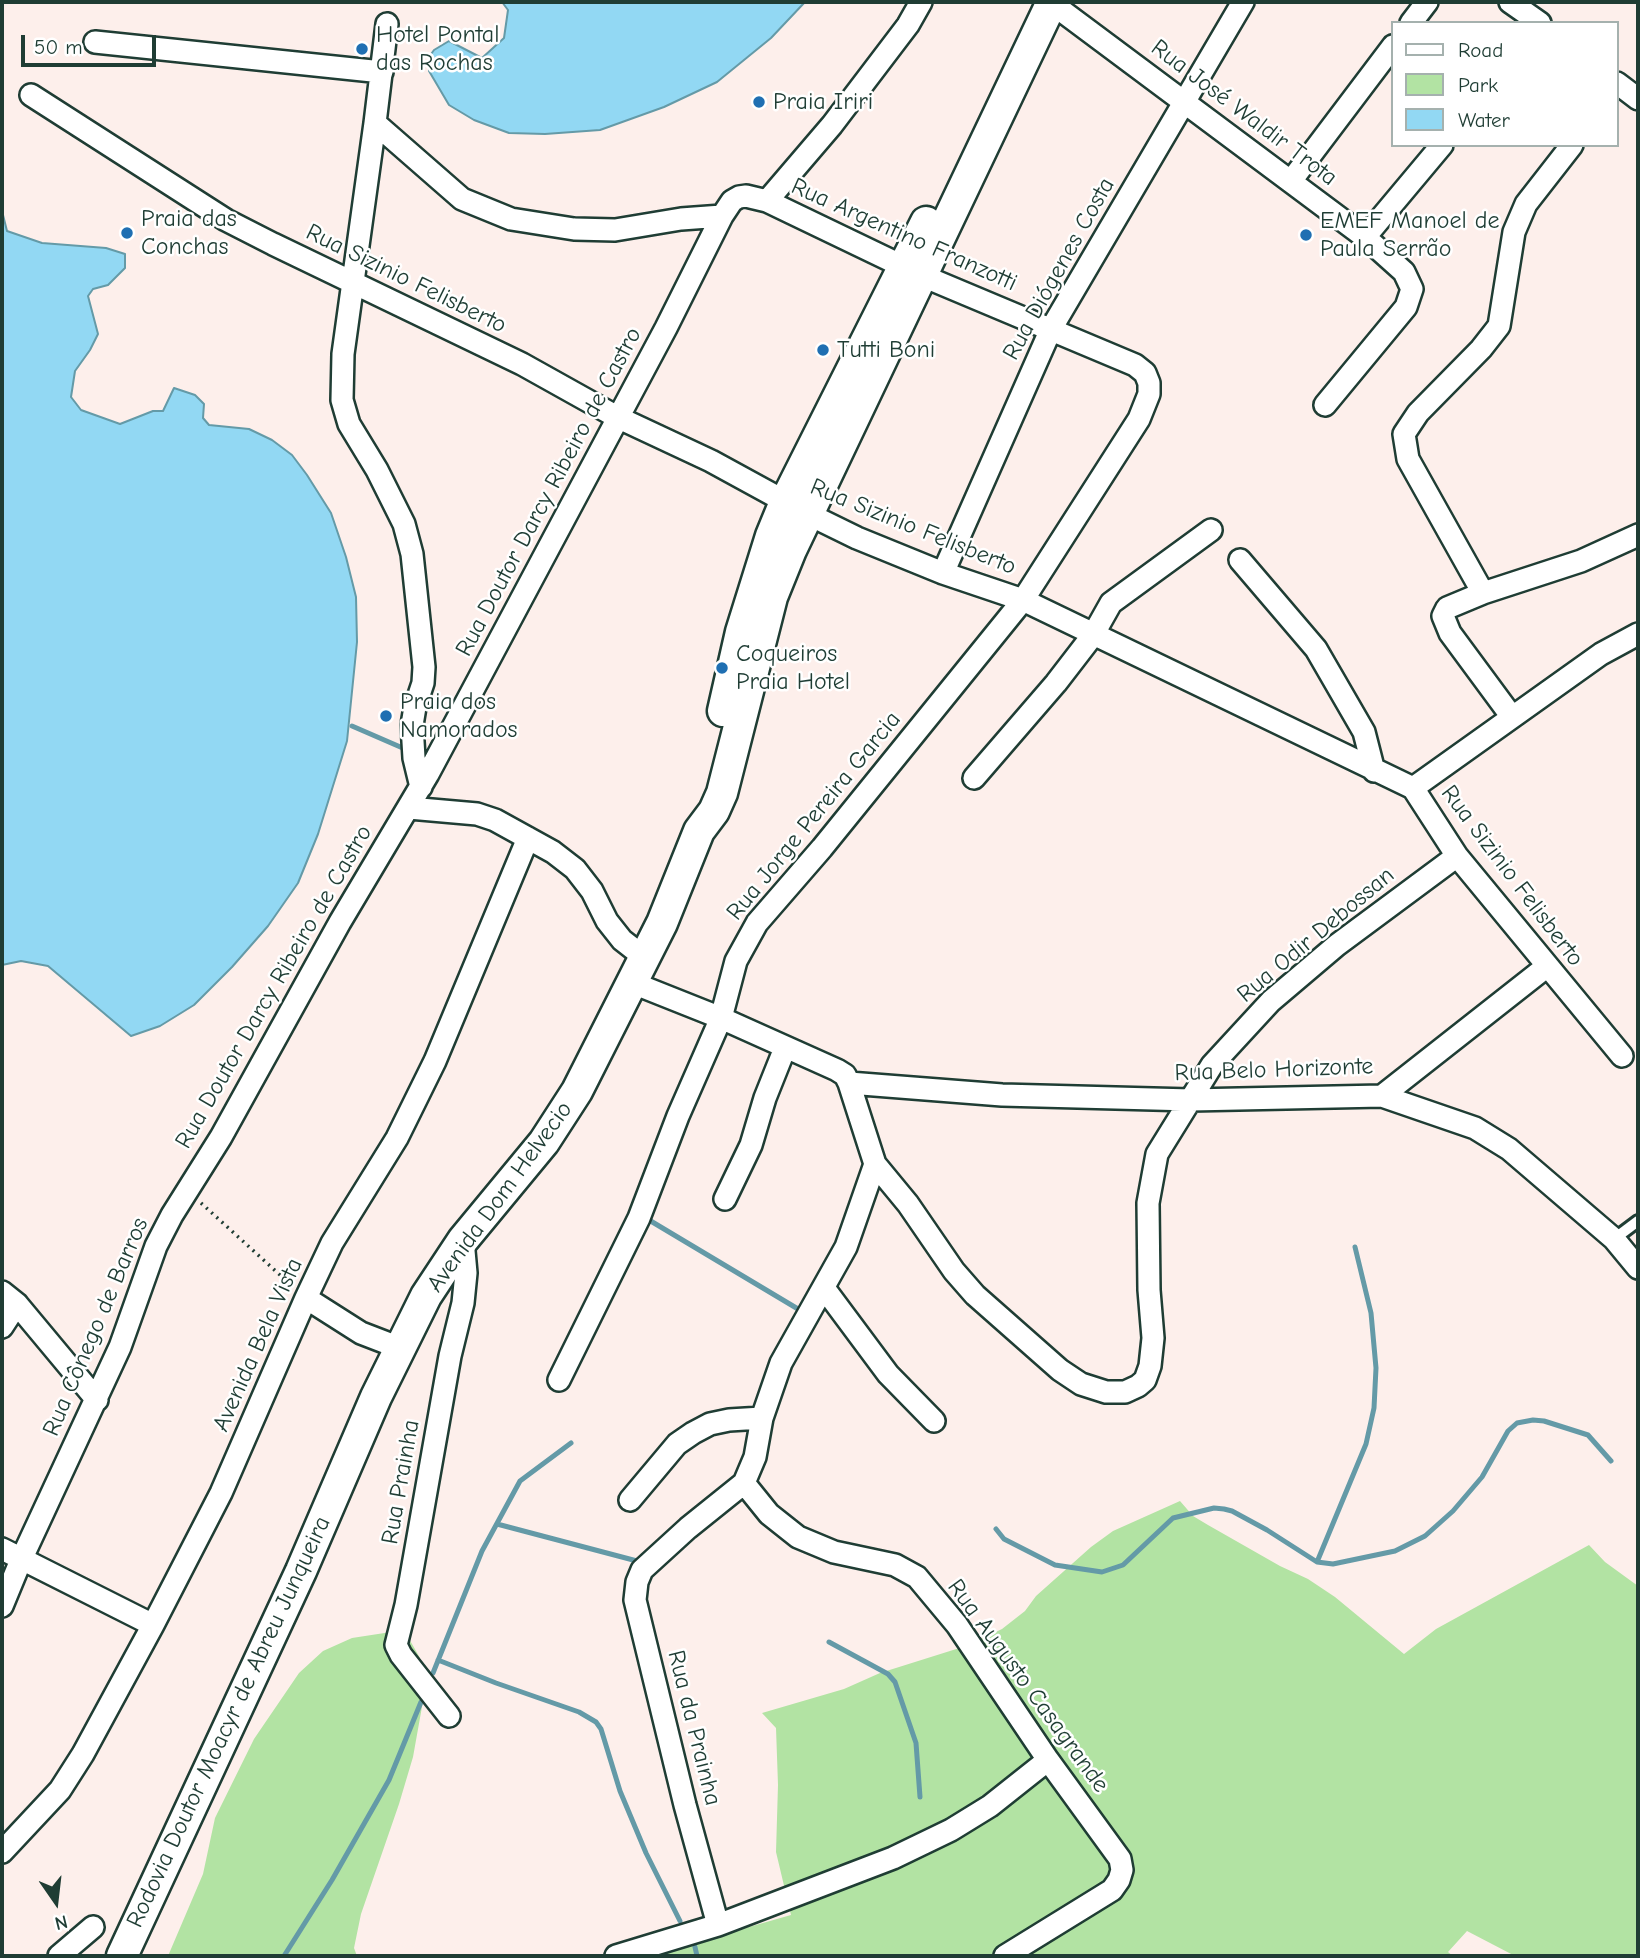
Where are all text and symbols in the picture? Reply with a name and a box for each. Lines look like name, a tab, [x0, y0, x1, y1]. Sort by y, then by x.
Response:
scale bar	[24, 21, 159, 65]
place label: Hotel Pontal das Rochas	[376, 21, 500, 77]
legend	[1392, 21, 1619, 147]
street label: Rua José Waldir Trota	[1145, 34, 1343, 192]
text: 50 m	[34, 35, 83, 59]
text: Road	[1458, 38, 1503, 62]
marker: Hotel Pontal das Rochas	[354, 41, 370, 57]
text: Park	[1458, 73, 1498, 97]
place label: Praia Iriri	[773, 88, 873, 116]
marker: Praia Iriri	[751, 94, 767, 110]
text: Water	[1458, 108, 1510, 132]
street label: Rua Argentino Franzotti	[787, 172, 1021, 298]
street label: Rua Diógenes Costa	[997, 173, 1121, 365]
place label: Praia das Conchas	[141, 205, 237, 261]
place label: EMEF Manoel de Paula Serrão	[1320, 207, 1499, 263]
street label: Rua Sizinio Felisberto	[301, 218, 511, 340]
marker: Praia das Conchas	[119, 225, 135, 241]
marker: EMEF Manoel de Paula Serrão	[1298, 227, 1314, 243]
street label: Rua Doutor Darcy Ribeiro de Castro	[450, 323, 648, 661]
place label: Tutti Boni	[837, 336, 935, 364]
marker: Tutti Boni	[815, 342, 831, 358]
street label: Rua Sizinio Felisberto	[806, 473, 1020, 581]
place label: Coqueiros Praia Hotel	[736, 640, 850, 696]
marker: Coqueiros Praia Hotel	[714, 660, 730, 676]
place label: Praia dos Namorados	[400, 688, 517, 744]
street label: Rua Jorge Pereira Garcia	[721, 706, 907, 926]
marker: Praia dos Namorados	[378, 708, 394, 724]
street label: Rua Sizinio Felisberto	[1434, 780, 1590, 972]
street label: Rua Doutor Darcy Ribeiro de Castro	[169, 820, 379, 1154]
street label: Rua Odir Debossan	[1232, 861, 1400, 1009]
street label: Rua Belo Horizonte	[1174, 1052, 1374, 1088]
street label: Avenida Dom Helvecio	[421, 1096, 579, 1298]
street label: Rua Cônego de Barros	[37, 1214, 155, 1440]
street label: Avenida Bela Vista	[207, 1254, 309, 1436]
street label: Rua Prainha	[376, 1418, 426, 1546]
street label: Rodovia Doutor Moacyr de Abreu Junqueira	[121, 1512, 337, 1932]
street label: Rua Augusto Casagrande	[941, 1574, 1115, 1798]
street label: Rua da Prainha	[661, 1647, 727, 1809]
north arrow	[21, 1867, 91, 1937]
text: N	[52, 1910, 70, 1935]

